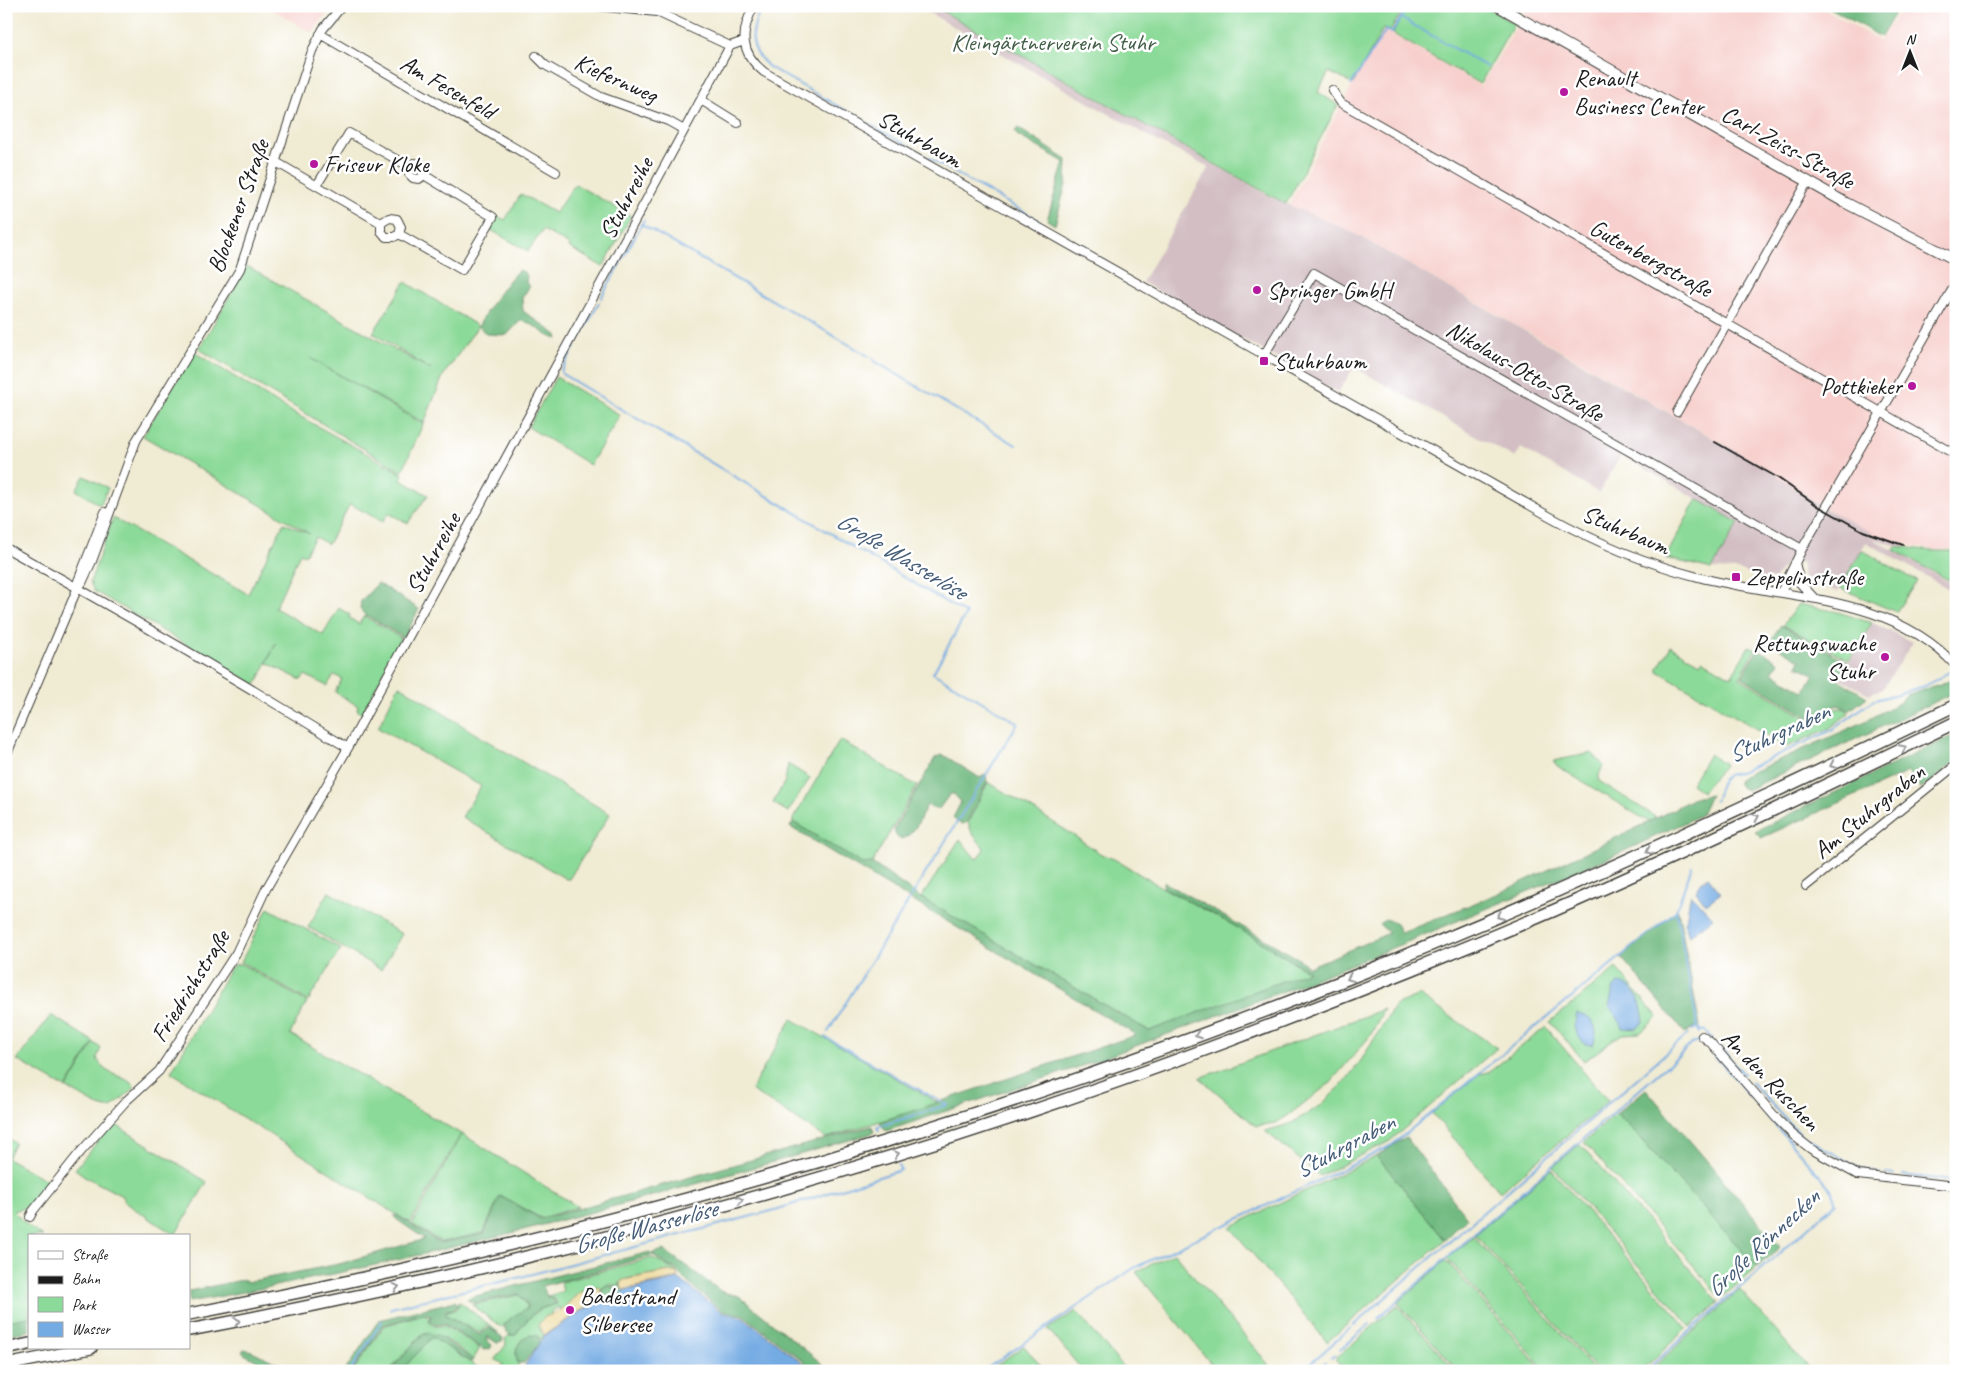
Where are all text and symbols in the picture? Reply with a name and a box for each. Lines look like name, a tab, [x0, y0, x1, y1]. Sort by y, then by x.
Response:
park label: Kleingärtnerverein Stuhr	[951, 27, 1157, 57]
north arrow	[1884, 28, 1934, 78]
text: N	[1906, 31, 1917, 48]
street label: Kiefernweg	[570, 47, 664, 110]
street label: Am Fesenfeld	[395, 48, 504, 128]
place label: Renault Business Center	[1574, 63, 1705, 121]
marker: Renault Business Center	[1558, 86, 1570, 98]
street label: Carl-Zeiss-Straße	[1716, 98, 1861, 197]
street label: Stuhrbaum	[873, 103, 969, 176]
street label: Blockener Straße	[200, 133, 277, 277]
place label: Friseur Kloke	[324, 149, 431, 179]
street label: Stuhrreihe	[592, 150, 661, 244]
marker: Friseur Kloke	[308, 158, 320, 170]
street label: Gutenbergstraße	[1585, 212, 1719, 305]
place label: Springer GmbH	[1267, 275, 1395, 305]
marker: Springer GmbH	[1251, 284, 1263, 296]
street label: Nikolaus-Otto-Straße	[1441, 314, 1611, 429]
place label: Stuhrbaum	[1274, 346, 1367, 376]
marker: Stuhrbaum	[1258, 355, 1270, 367]
place label: Pottkieker	[1821, 371, 1904, 401]
marker: Pottkieker	[1906, 380, 1918, 392]
street label: Stuhrbaum	[1578, 498, 1675, 562]
street label: Stuhrreihe	[399, 505, 469, 599]
water label: Große Wasserlöse	[831, 505, 976, 609]
place label: Zeppelinstraße	[1746, 562, 1865, 592]
marker: Zeppelinstraße	[1730, 571, 1742, 583]
place label: Rettungswache Stuhr	[1753, 628, 1877, 686]
marker: Rettungswache Stuhr	[1879, 651, 1891, 663]
water label: Stuhrgraben	[1722, 695, 1836, 770]
one-way arrow	[1898, 744, 1907, 754]
street label: Am Stuhrgraben	[1807, 757, 1931, 865]
one-way arrow	[1829, 758, 1838, 769]
one-way arrow	[1751, 813, 1760, 824]
one-way arrow	[1645, 844, 1654, 854]
one-way arrow	[1496, 910, 1505, 921]
street label: Friedrichstraße	[144, 923, 237, 1048]
one-way arrow	[1346, 972, 1354, 982]
street label: An den Ruschen	[1715, 1023, 1828, 1138]
one-way arrow	[1194, 1029, 1202, 1039]
water label: Stuhrgraben	[1289, 1105, 1401, 1186]
one-way arrow	[891, 1150, 899, 1160]
water label: Große Rönnecken	[1699, 1180, 1828, 1304]
water label: Große Wasserlöse	[571, 1192, 724, 1261]
one-way arrow	[735, 1195, 744, 1206]
legend	[28, 1234, 190, 1350]
text: Straße	[72, 1246, 108, 1265]
text: Bahn	[72, 1270, 100, 1289]
place label: Badestrand Silbersee	[580, 1281, 679, 1339]
one-way arrow	[391, 1282, 400, 1293]
text: Park	[72, 1296, 97, 1315]
marker: Badestrand Silbersee	[564, 1304, 576, 1316]
one-way arrow	[232, 1316, 241, 1327]
text: Wasser	[72, 1320, 111, 1339]

